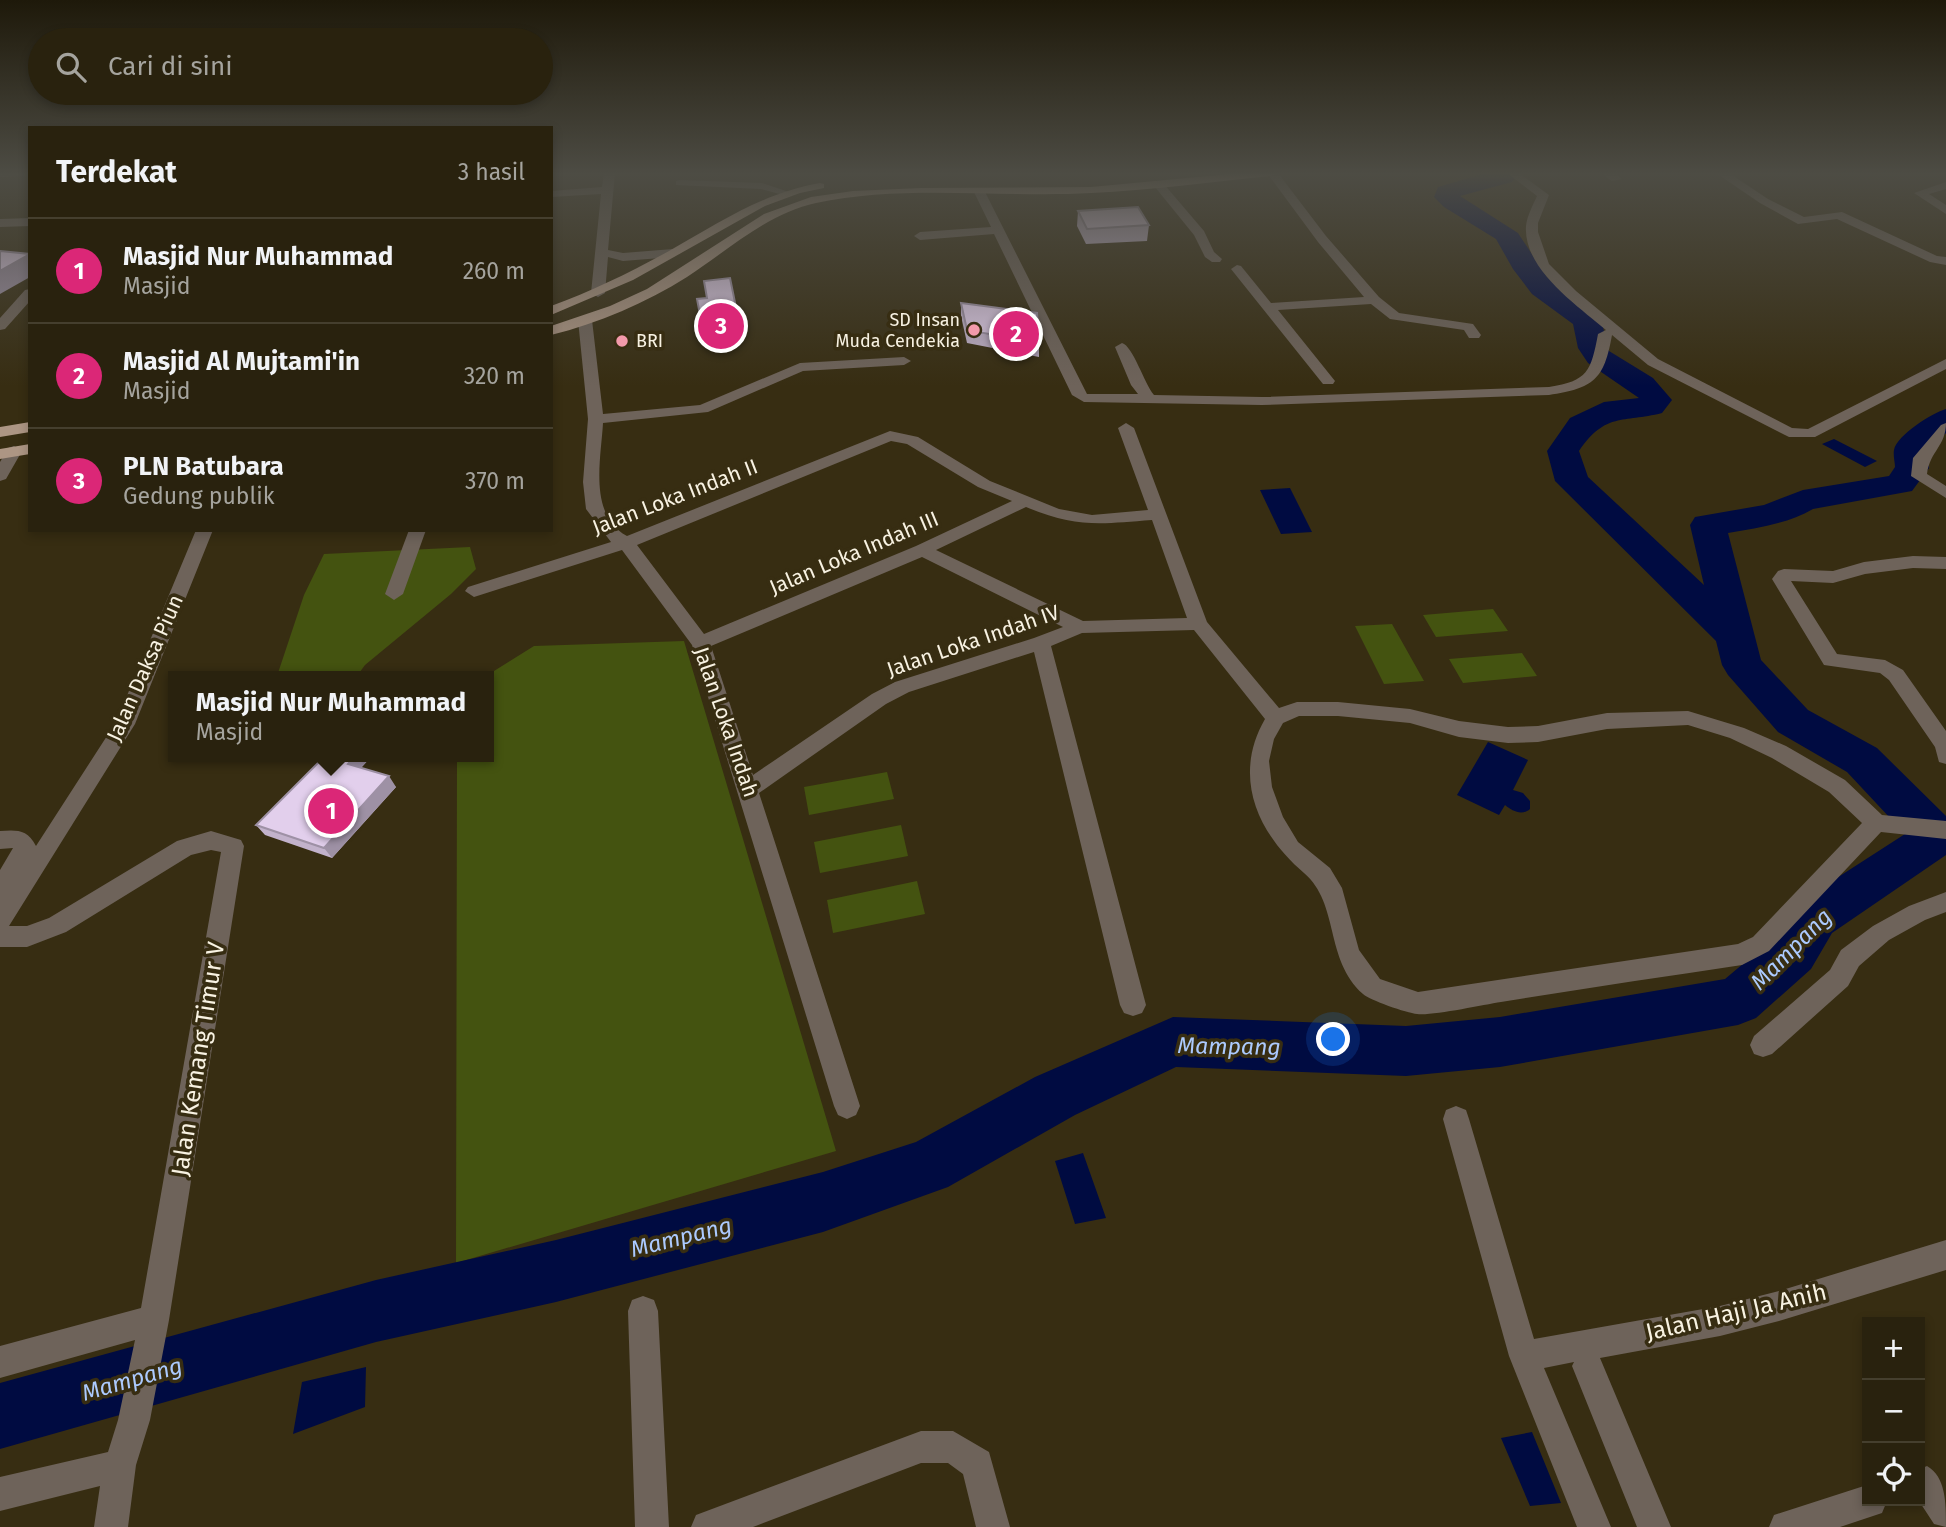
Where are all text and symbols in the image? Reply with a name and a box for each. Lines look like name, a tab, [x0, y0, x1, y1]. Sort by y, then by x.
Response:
search box	[28, 28, 553, 105]
icon: search	[52, 48, 90, 86]
text: Cari di sini	[108, 51, 233, 82]
text: Terdekat	[56, 154, 177, 190]
text: 3 hasil	[458, 158, 525, 186]
text: Masjid Nur Muhammad	[123, 241, 393, 272]
text: 1	[74, 257, 84, 285]
text: 260 m	[463, 257, 525, 285]
text: Masjid	[123, 272, 191, 300]
pin: 3	[698, 300, 744, 352]
pin: 2	[993, 308, 1039, 360]
place label: SD Insan Muda Cendekia	[835, 309, 960, 352]
marker: SD Insan Muda Cendekia	[966, 322, 982, 338]
place label: BRI	[636, 330, 663, 352]
marker: BRI	[614, 333, 630, 349]
text: Masjid Al Mujtami'in	[123, 346, 360, 377]
text: 2	[73, 362, 85, 390]
text: 320 m	[464, 362, 525, 390]
text: Masjid	[123, 377, 191, 405]
text: PLN Batubara	[123, 451, 284, 482]
street label: Jalan Loka Indah II	[588, 453, 762, 541]
text: 3	[73, 467, 85, 495]
text: 370 m	[465, 467, 525, 495]
text: Gedung publik	[123, 482, 274, 510]
street label: Jalan Loka Indah III	[765, 506, 943, 600]
street label: Jalan Daksa Piun	[101, 591, 189, 745]
street label: Jalan Loka Indah IV	[883, 599, 1063, 683]
street label: Jalan Loka Indah	[688, 643, 764, 801]
popup	[168, 671, 494, 762]
text: Masjid Nur Muhammad	[196, 687, 466, 718]
text: Masjid	[196, 718, 263, 746]
pin: 1	[308, 785, 354, 837]
water label: Mampang	[1745, 903, 1837, 995]
street label: Jalan Kemang Timur V	[166, 939, 230, 1178]
your location	[1316, 1022, 1350, 1056]
water label: Mampang	[1177, 1031, 1281, 1061]
water label: Mampang	[627, 1211, 735, 1263]
street label: Jalan Haji Ja Anih	[1643, 1278, 1829, 1346]
map controls	[1862, 1317, 1925, 1506]
button: +	[1862, 1317, 1925, 1380]
water label: Mampang	[78, 1351, 186, 1407]
button: −	[1862, 1380, 1925, 1443]
button: locate	[1862, 1443, 1925, 1506]

